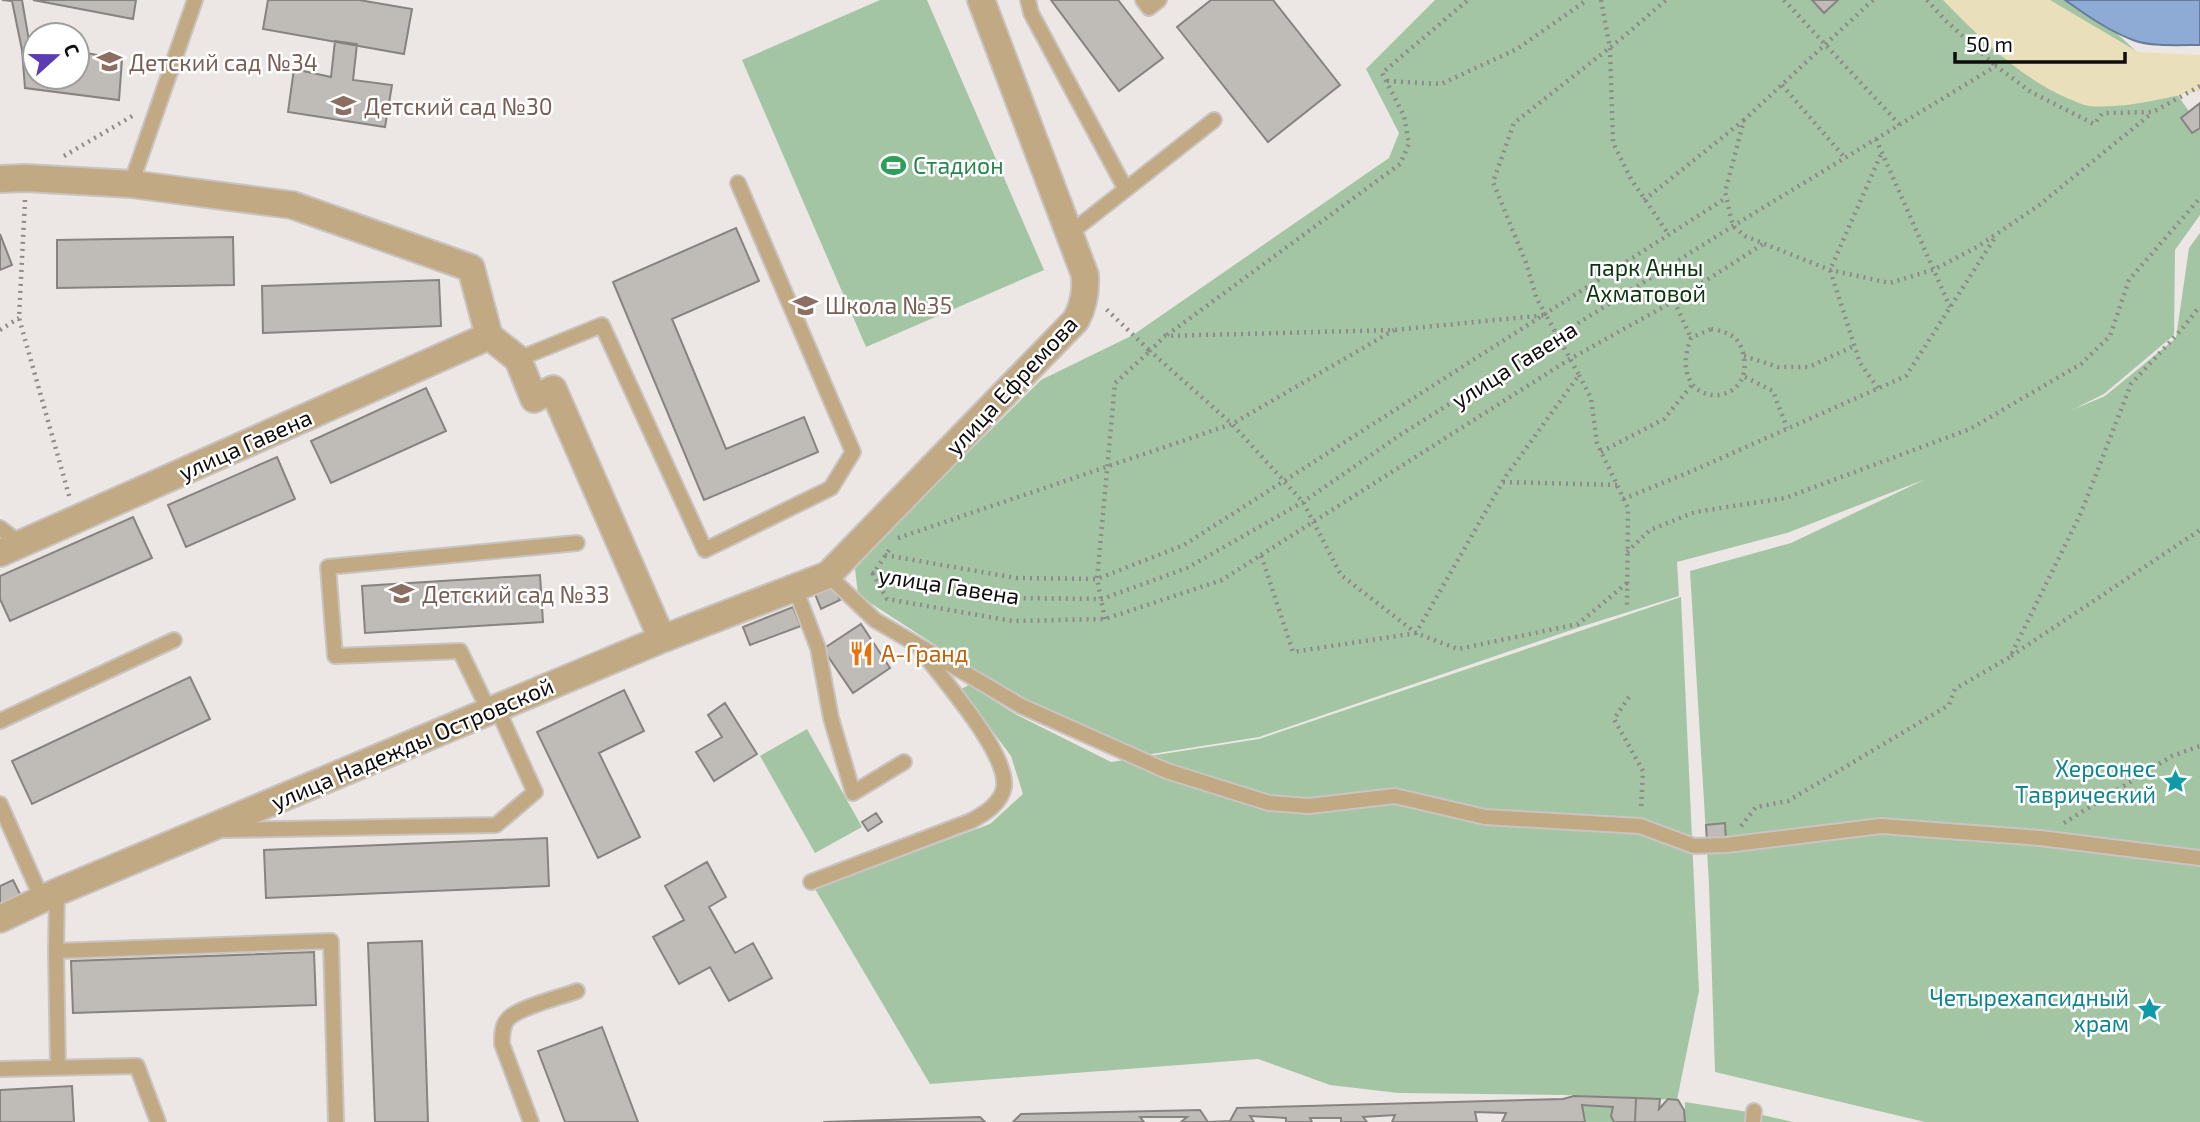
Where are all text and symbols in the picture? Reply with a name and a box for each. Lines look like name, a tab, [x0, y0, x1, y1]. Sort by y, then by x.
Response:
north arrow	[21, 21, 91, 91]
scale bar	[1955, 21, 2125, 65]
text: 50 m	[1966, 31, 2013, 56]
text: С	[60, 40, 85, 59]
school or university icon: Детский сад №34	[95, 48, 123, 76]
place label: Детский сад №34	[129, 48, 318, 76]
school or university icon: Детский сад №30	[330, 92, 358, 120]
place label: Детский сад №30	[364, 92, 553, 120]
sports icon: Стадион	[879, 151, 907, 179]
place label: Стадион	[913, 151, 1004, 179]
park label: парк Анны Ахматовой	[1586, 253, 1706, 307]
school or university icon: Школа №35	[791, 291, 819, 319]
place label: Школа №35	[825, 291, 952, 319]
street label: улица Ефремова	[939, 310, 1083, 461]
street label: улица Гавена	[1446, 314, 1582, 414]
street label: улица Гавена	[174, 402, 316, 487]
street label: улица Гавена	[876, 560, 1022, 611]
school or university icon: Детский сад №33	[388, 580, 416, 608]
place label: Детский сад №33	[422, 580, 610, 608]
restaurant icon: А-Гранд	[847, 639, 875, 667]
place label: А-Гранд	[881, 639, 968, 667]
street label: улица Надежды Островской	[267, 671, 558, 816]
place label: Херсонес Таврический	[2015, 754, 2156, 808]
place icon: Херсонес Таврический	[2162, 767, 2190, 795]
place label: Четырехапсидный храм	[1929, 983, 2129, 1037]
place icon: Четырехапсидный храм	[2135, 996, 2163, 1024]

